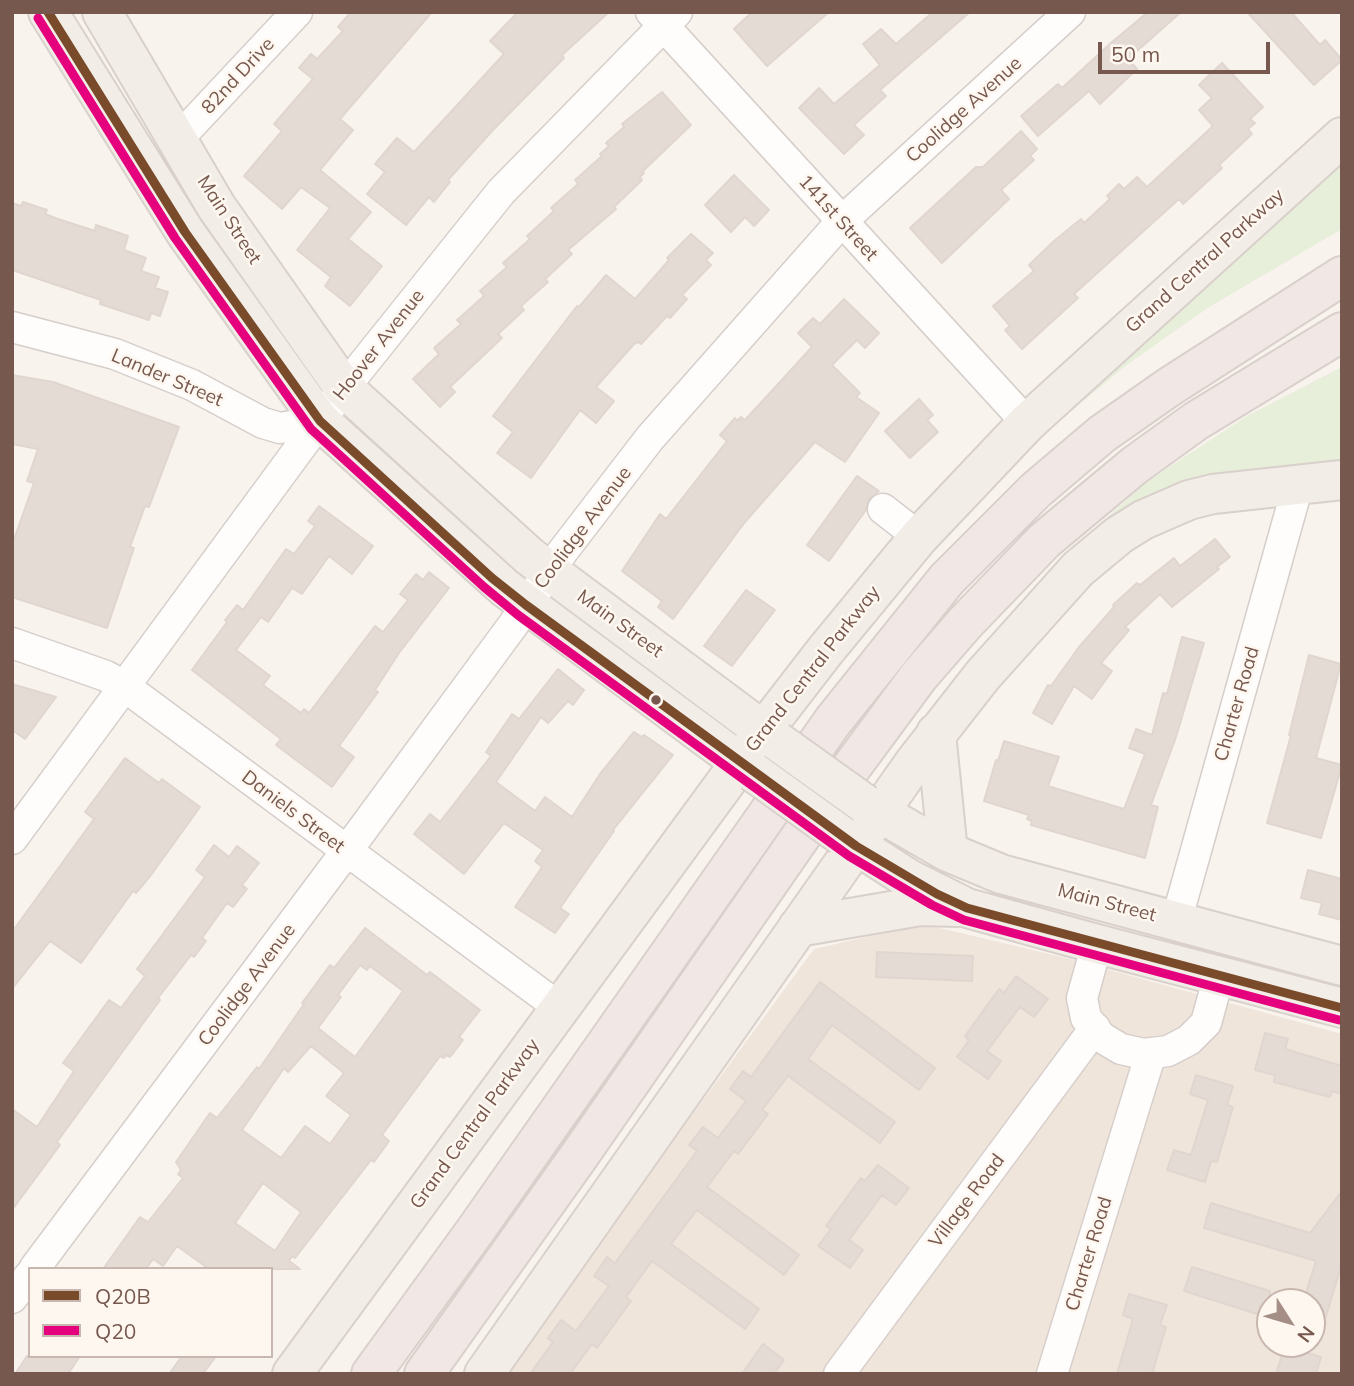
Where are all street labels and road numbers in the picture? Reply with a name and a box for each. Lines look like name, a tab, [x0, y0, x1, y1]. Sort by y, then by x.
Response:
street label: 82nd Drive	[197, 33, 279, 119]
street label: Coolidge Avenue	[902, 52, 1026, 168]
street label: 141st Street	[794, 170, 882, 266]
street label: Main Street	[192, 171, 266, 269]
street label: Grand Central Parkway	[1121, 184, 1289, 338]
street label: Hoover Avenue	[329, 285, 429, 405]
street label: Lander Street	[108, 344, 226, 412]
street label: Coolidge Avenue	[530, 462, 636, 594]
street label: Grand Central Parkway	[741, 581, 885, 757]
street label: Main Street	[573, 585, 667, 663]
street label: Charter Road	[1210, 644, 1264, 764]
street label: Daniels Street	[237, 766, 349, 858]
street label: Main Street	[1055, 879, 1159, 927]
street label: Coolidge Avenue	[194, 919, 300, 1051]
street label: Grand Central Parkway	[405, 1034, 545, 1214]
street label: Village Road	[924, 1150, 1010, 1252]
street label: Charter Road	[1061, 1194, 1117, 1314]

